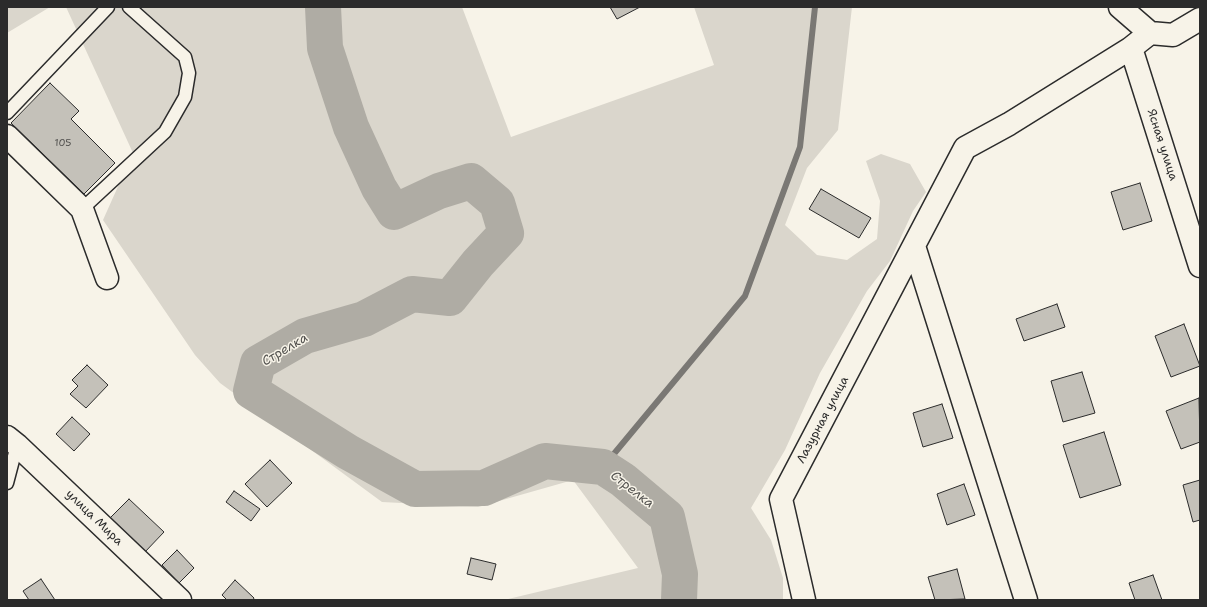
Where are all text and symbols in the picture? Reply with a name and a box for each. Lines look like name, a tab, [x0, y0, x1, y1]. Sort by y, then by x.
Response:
street label: Ясная улица	[1144, 107, 1180, 183]
house number: 105	[55, 137, 71, 149]
water label: Стрелка	[259, 330, 311, 370]
street label: Лазурная улица	[794, 374, 852, 466]
water label: Стрелка	[607, 468, 657, 512]
street label: улица Мира	[62, 487, 126, 549]

